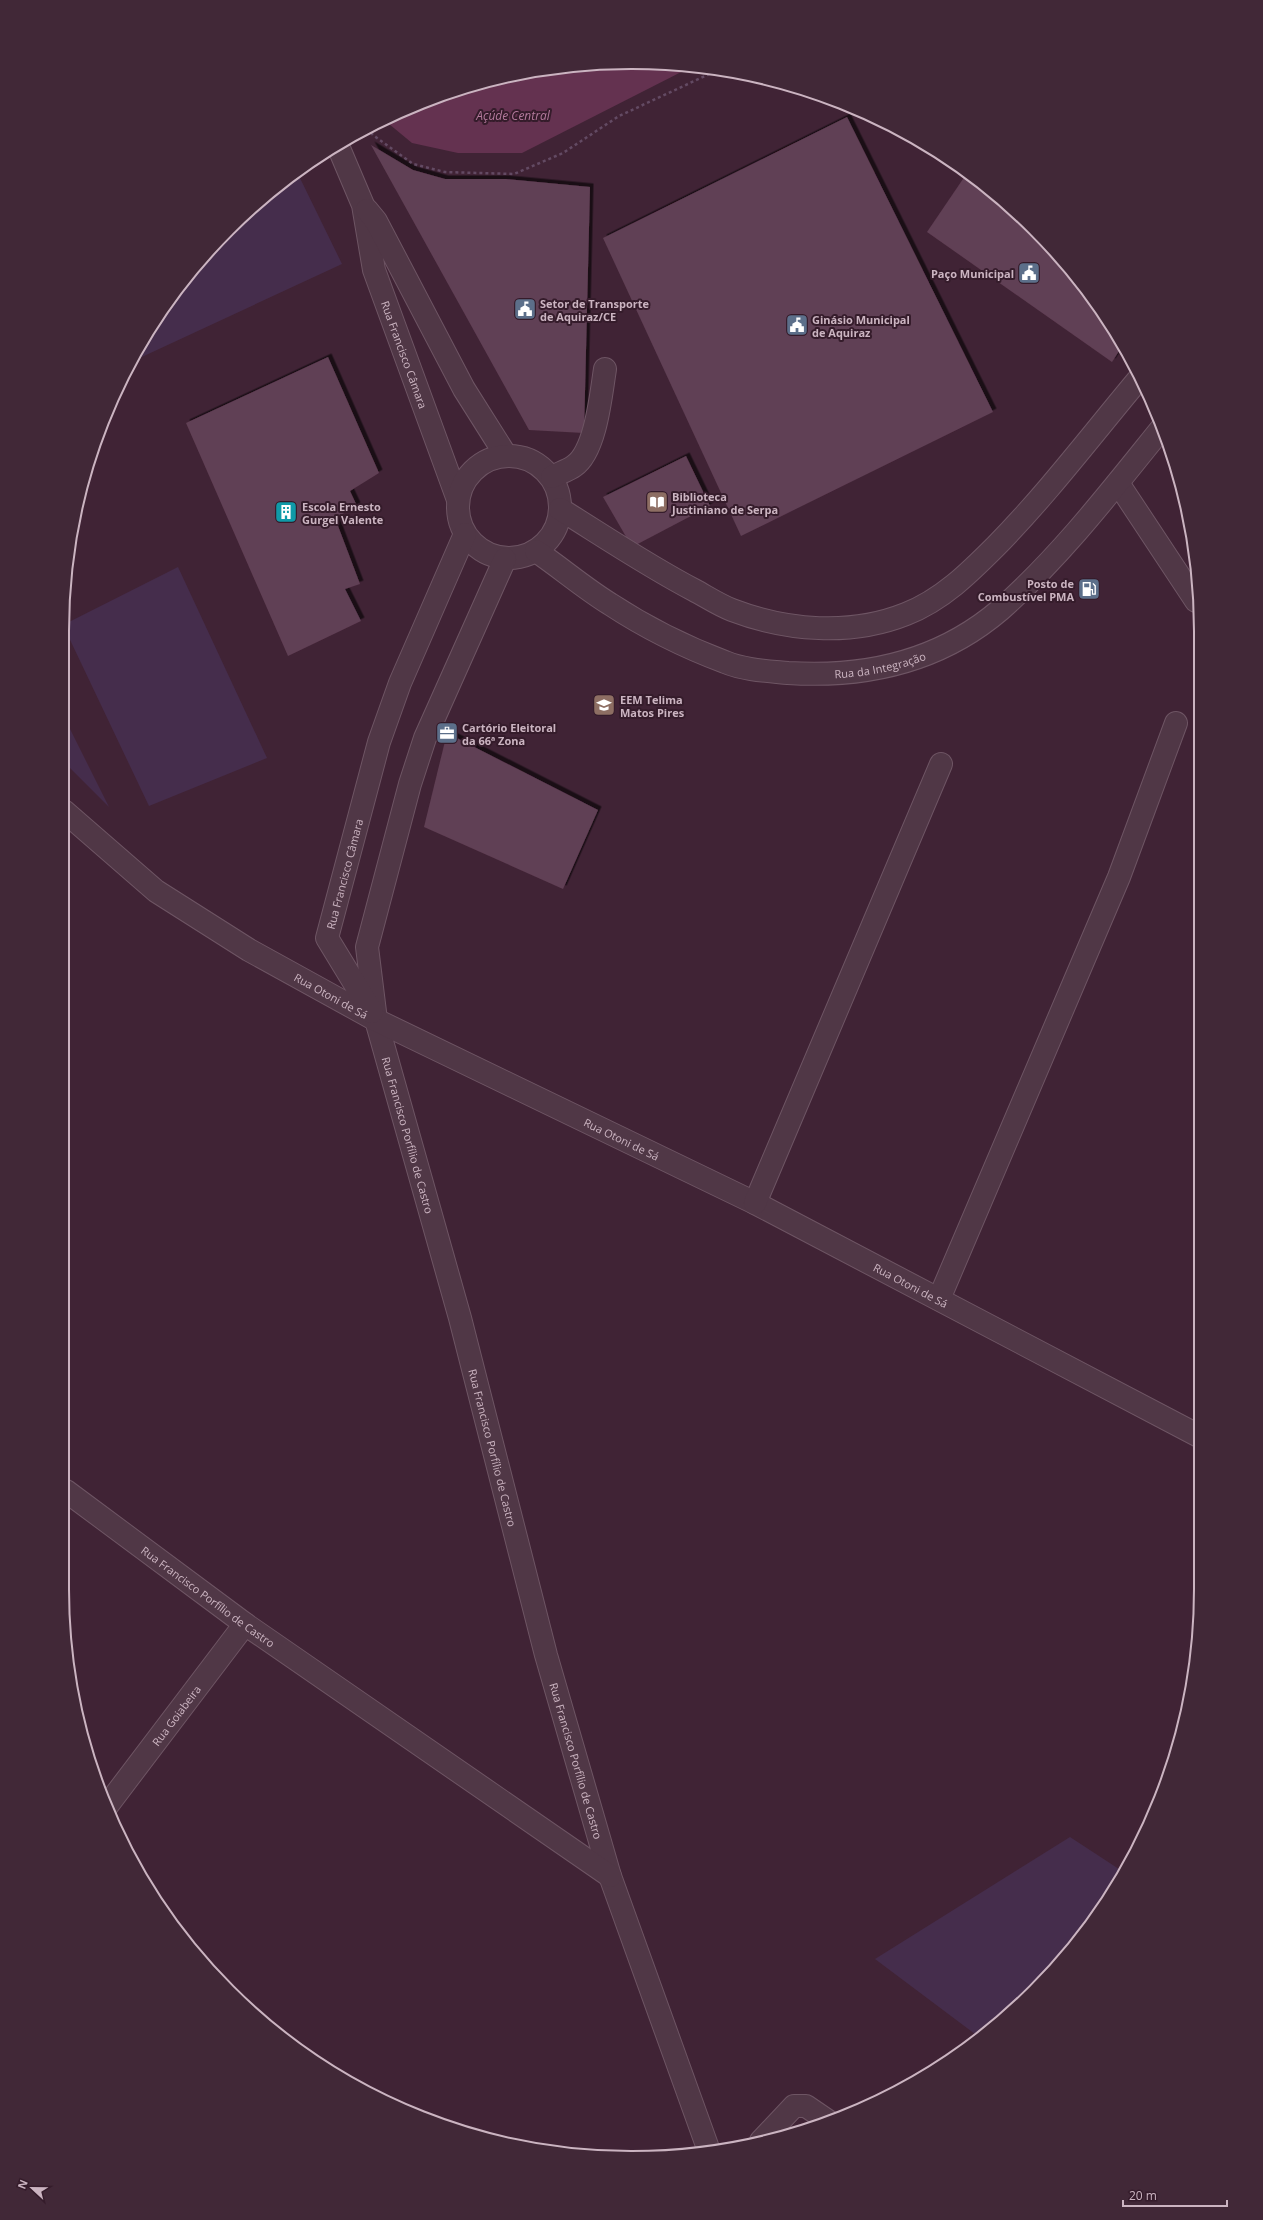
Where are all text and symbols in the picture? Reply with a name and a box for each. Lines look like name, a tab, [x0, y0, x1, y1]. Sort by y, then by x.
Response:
water label: Açúde Central	[475, 107, 551, 124]
public building icon: Paço Municipal	[1016, 260, 1042, 286]
place label: Paço Municipal	[931, 266, 1014, 281]
public building icon: Setor de Transporte de Aquiraz/CE	[512, 296, 538, 322]
place label: Setor de Transporte de Aquiraz/CE	[540, 296, 650, 324]
street label: Rua Francisco Câmara	[378, 299, 431, 410]
public building icon: Ginásio Municipal de Aquiraz	[784, 312, 810, 338]
place label: Ginásio Municipal de Aquiraz	[812, 312, 910, 340]
library icon: Biblioteca Justiniano de Serpa	[644, 489, 670, 515]
place label: Biblioteca Justiniano de Serpa	[671, 489, 778, 517]
building icon: Escola Ernesto Gurgel Valente	[273, 499, 299, 525]
place label: Escola Ernesto Gurgel Valente	[302, 499, 384, 527]
place label: Posto de Combustível PMA	[978, 576, 1074, 604]
fuel station icon: Posto de Combustível PMA	[1076, 576, 1102, 602]
street label: Rua da Integração	[834, 648, 928, 681]
school or university icon: EEM Telima Matos Pires	[591, 692, 617, 718]
place label: EEM Telima Matos Pires	[620, 692, 685, 720]
office icon: Cartório Eleitoral da 66ª Zona	[434, 720, 460, 746]
place label: Cartório Eleitoral da 66ª Zona	[462, 720, 556, 748]
street label: Rua Francisco Câmara	[322, 817, 366, 931]
street label: Rua Otoni de Sá	[292, 969, 371, 1022]
street label: Rua Francisco Porfílio de Castro	[379, 1055, 438, 1215]
street label: Rua Otoni de Sá	[582, 1114, 662, 1163]
street label: Rua Otoni de Sá	[871, 1259, 951, 1311]
street label: Rua Francisco Porfílio de Castro	[466, 1367, 520, 1528]
street label: Rua Francisco Porfílio de Castro	[139, 1542, 278, 1650]
street label: Rua Francisco Porfílio de Castro	[547, 1681, 606, 1841]
street label: Rua Goiabeira	[148, 1682, 204, 1749]
north arrow	[12, 2168, 52, 2208]
text: N	[14, 2177, 31, 2191]
scale bar	[1123, 2182, 1227, 2208]
text: 20 m	[1129, 2187, 1157, 2204]

